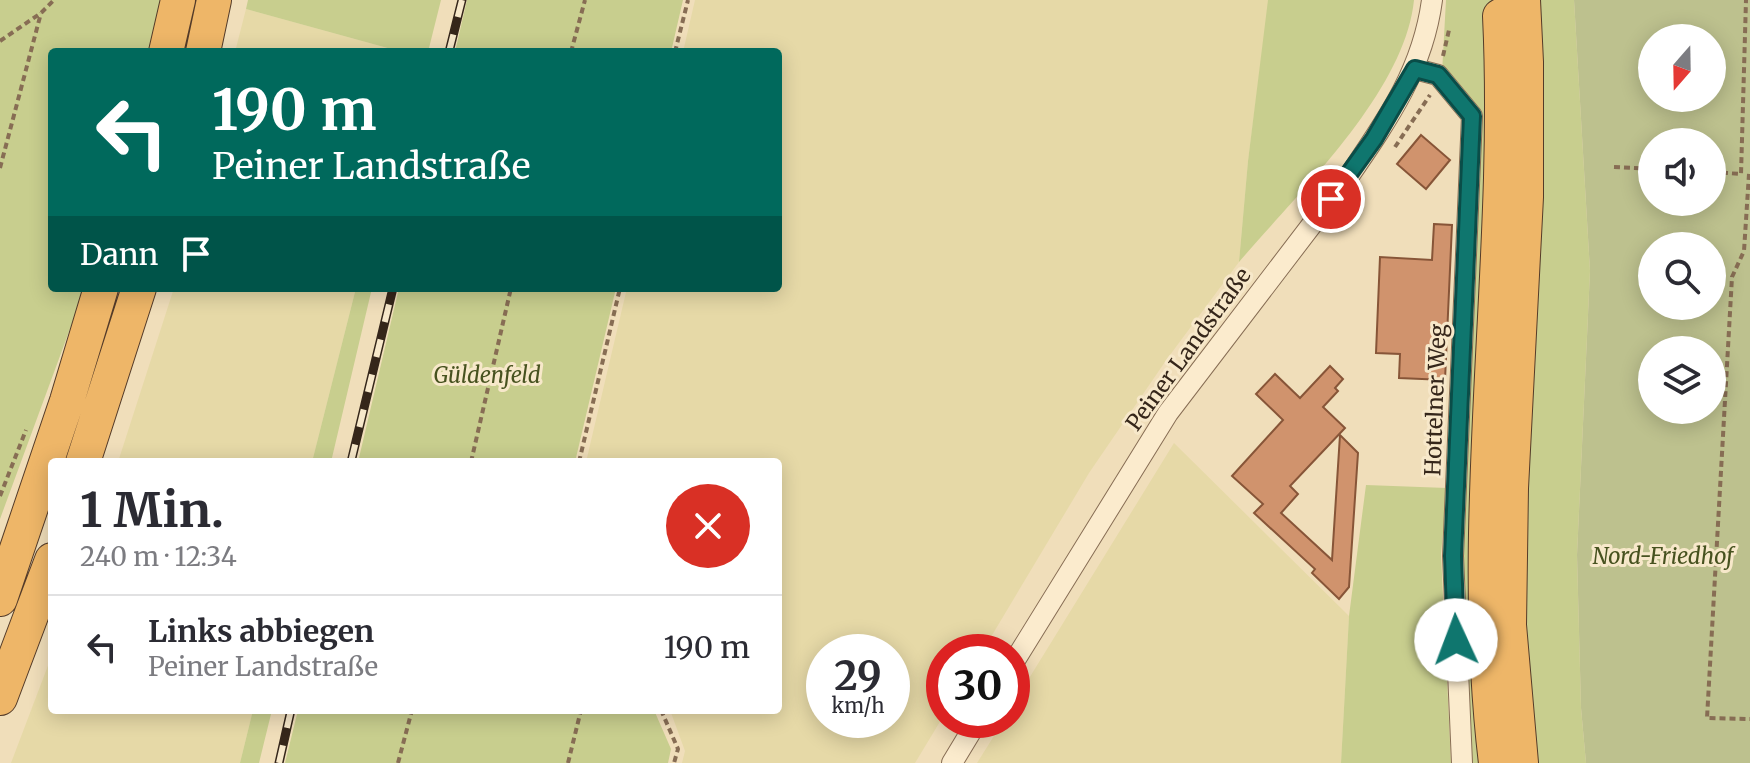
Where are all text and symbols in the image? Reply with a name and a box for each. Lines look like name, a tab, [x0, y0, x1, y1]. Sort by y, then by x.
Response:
north arrow	[1638, 24, 1726, 112]
map controls	[1638, 24, 1726, 424]
text: 190 m	[212, 75, 377, 145]
icon: left	[80, 80, 184, 184]
button: sound	[1638, 128, 1726, 216]
text: Peiner Landstraße	[212, 144, 531, 189]
pin	[1297, 165, 1365, 233]
icon: arrive	[1309, 177, 1353, 221]
icon: arrive	[174, 232, 218, 276]
button: search	[1638, 232, 1726, 320]
text: Dann	[80, 235, 158, 273]
street label: Peiner Landstraße	[1119, 262, 1257, 436]
street label: Hottelner Weg	[1418, 323, 1452, 477]
button: layers	[1638, 336, 1726, 424]
park label: Güldenfeld	[433, 361, 541, 389]
text: 1 Min.	[80, 480, 224, 540]
button: close	[666, 484, 750, 568]
text: 240 m · 12:34	[80, 540, 237, 573]
park label: Nord-Friedhof	[1592, 542, 1736, 570]
position arrow	[1414, 598, 1498, 682]
text: Links abbiegen	[148, 612, 374, 650]
icon: left	[80, 625, 124, 669]
text: 190 m	[663, 628, 750, 666]
speed limit sign: 30	[926, 634, 1030, 738]
text: Peiner Landstraße	[148, 650, 378, 683]
text: 29	[834, 651, 882, 701]
text: km/h	[832, 693, 884, 718]

